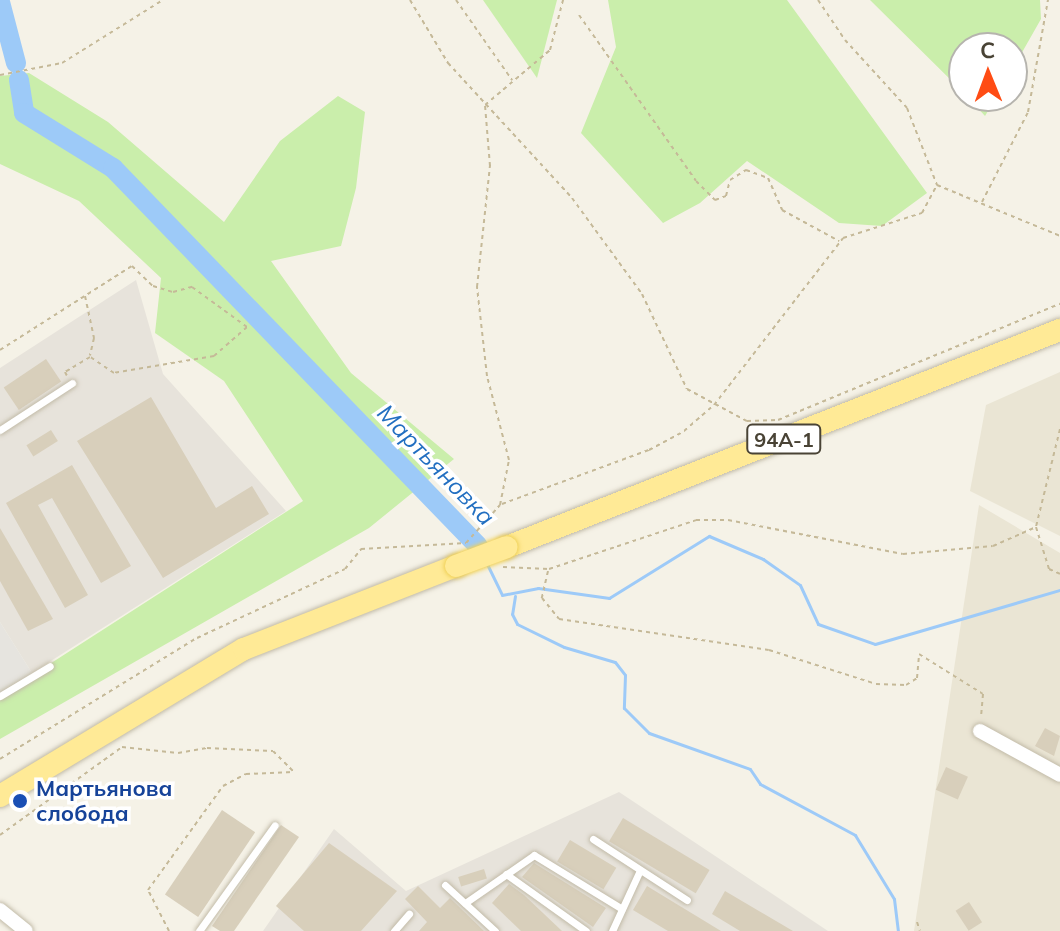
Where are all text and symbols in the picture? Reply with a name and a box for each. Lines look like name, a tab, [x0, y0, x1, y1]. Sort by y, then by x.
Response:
north arrow	[948, 32, 1028, 112]
text: С	[980, 36, 995, 64]
water label: Мартьяновка	[371, 399, 501, 531]
road number: 94А-1	[746, 423, 822, 455]
place label: Мартьянова слобода	[36, 775, 172, 826]
marker: Мартьянова слобода	[11, 792, 29, 810]

